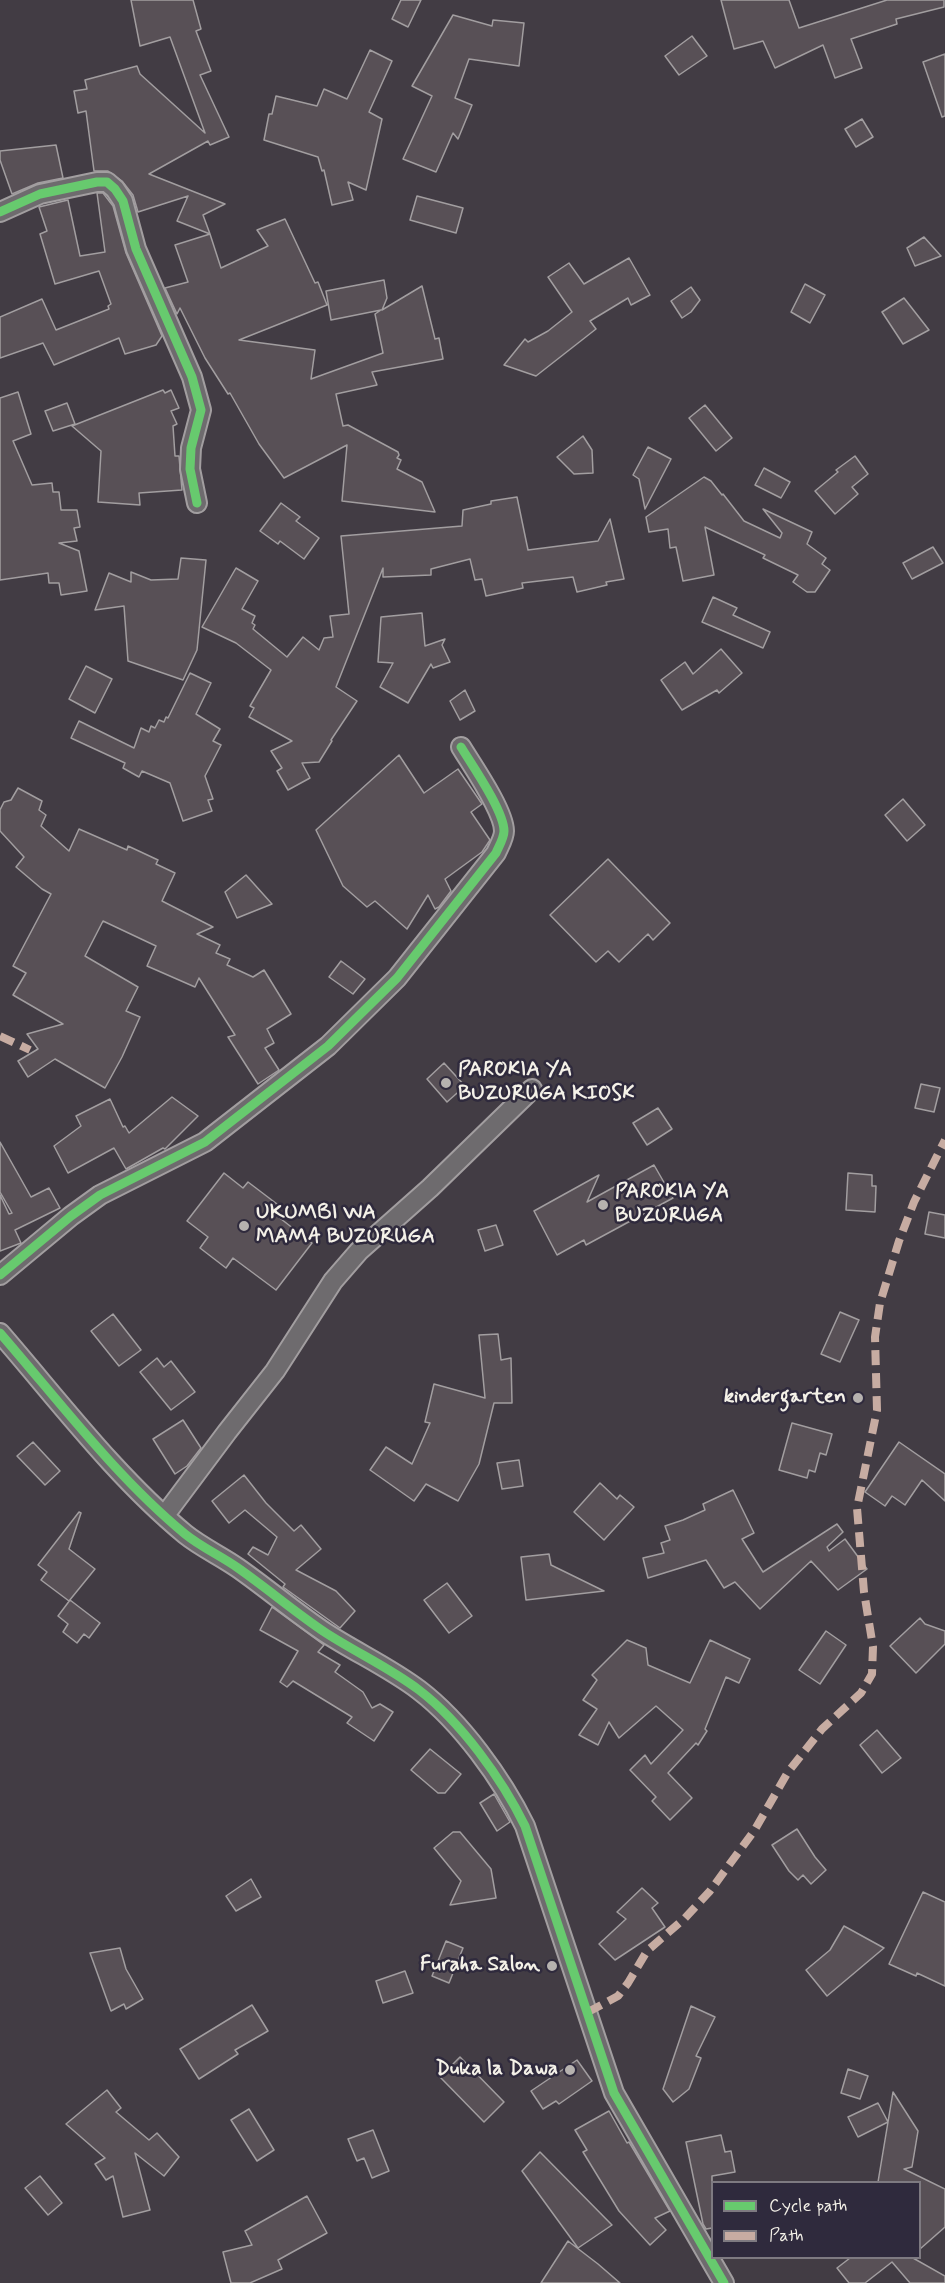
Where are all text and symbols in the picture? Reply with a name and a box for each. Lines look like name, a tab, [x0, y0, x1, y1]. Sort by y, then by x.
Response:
place label: PAROKIA YA BUZURUGA KIOSK	[458, 1058, 634, 1108]
marker: PAROKIA YA BUZURUGA KIOSK	[439, 1076, 453, 1090]
place label: PAROKIA YA BUZURUGA	[615, 1180, 729, 1230]
marker: PAROKIA YA BUZURUGA	[596, 1198, 610, 1212]
place label: UKUMBI WA MAMA BUZURUGA	[256, 1201, 435, 1251]
marker: UKUMBI WA MAMA BUZURUGA	[237, 1219, 251, 1233]
place label: kindergarten	[724, 1385, 846, 1411]
marker: kindergarten	[851, 1391, 865, 1405]
place label: Furaha Salon	[420, 1953, 540, 1979]
marker: Furaha Salon	[545, 1959, 559, 1973]
place label: Duka la Dawa	[435, 2057, 558, 2083]
marker: Duka la Dawa	[563, 2063, 577, 2077]
legend	[711, 2181, 921, 2259]
text: Cycle path	[769, 2194, 847, 2218]
text: Path	[769, 2224, 804, 2248]

